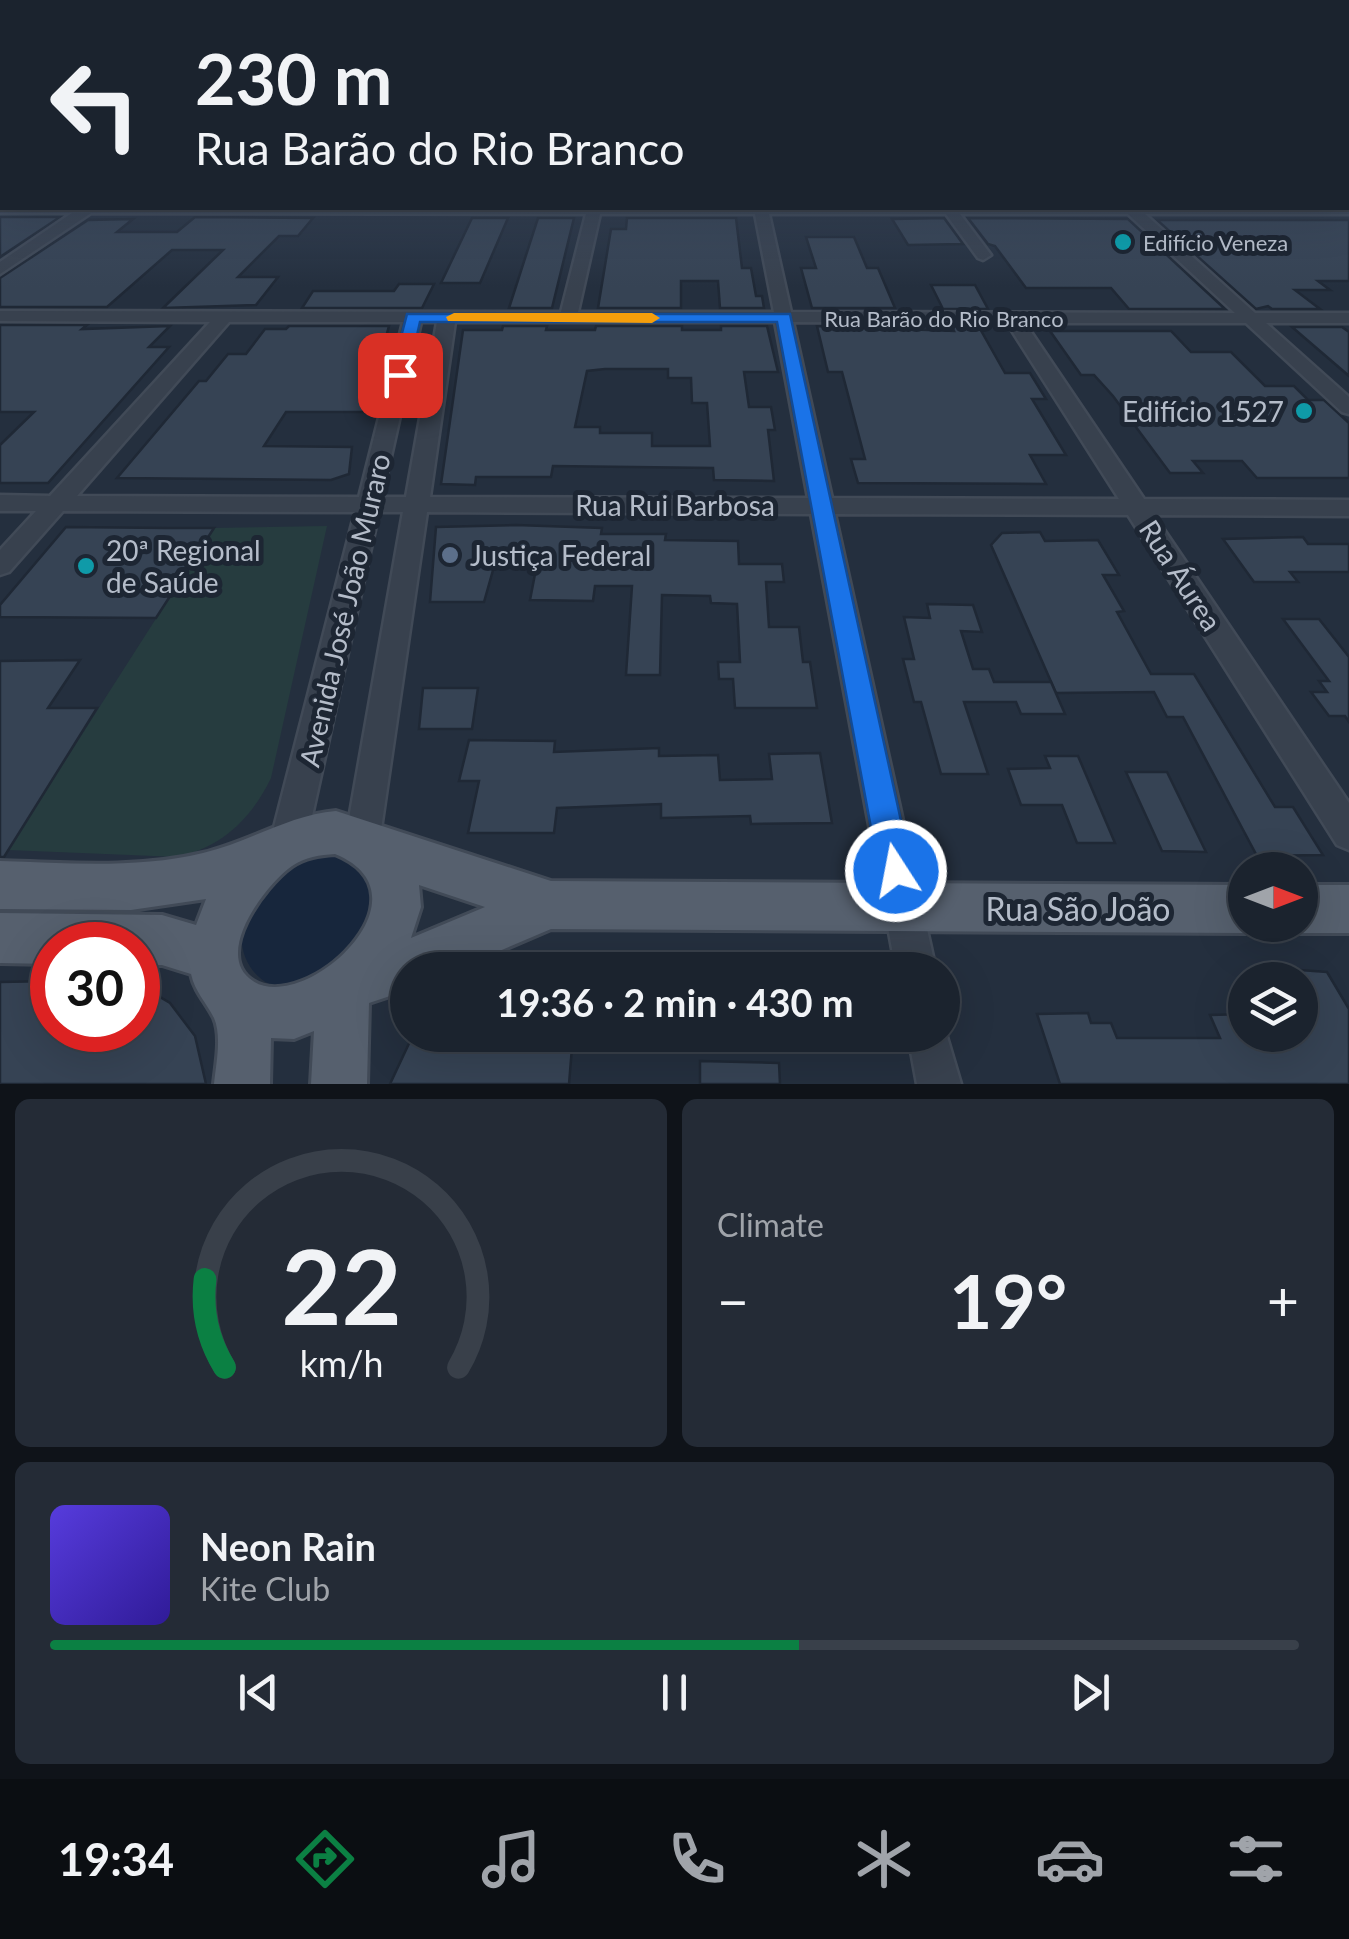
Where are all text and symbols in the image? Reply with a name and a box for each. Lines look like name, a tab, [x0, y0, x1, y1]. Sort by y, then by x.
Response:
text: 230 m	[195, 36, 392, 120]
icon: left	[30, 40, 160, 170]
text: Rua Barão do Rio Branco	[195, 121, 684, 175]
place label: Edifício Veneza	[1143, 229, 1288, 256]
marker: Edifício Veneza	[1112, 231, 1134, 253]
street label: Rua Barão do Rio Branco	[824, 305, 1064, 332]
pin	[358, 333, 443, 418]
icon: arrive	[373, 348, 428, 403]
place label: Edifício 1527	[1122, 394, 1284, 428]
marker: Edifício 1527	[1293, 400, 1315, 422]
street label: Avenida José João Muraro	[291, 450, 397, 770]
street label: Rua Rui Barbosa	[575, 488, 775, 522]
street label: Rua Áurea	[1133, 513, 1229, 637]
place label: 20ª Regional de Saúde	[106, 533, 261, 599]
place label: Justiça Federal	[470, 538, 651, 572]
marker: Justiça Federal	[439, 544, 461, 566]
marker: 20ª Regional de Saúde	[75, 555, 97, 577]
position arrow	[844, 819, 948, 923]
north arrow	[1228, 852, 1318, 942]
map controls	[1228, 852, 1318, 1052]
street label: Rua São João	[986, 889, 1170, 928]
speed limit sign: 30	[30, 922, 160, 1052]
button: layers	[1228, 962, 1318, 1052]
text: 19:36 · 2 min · 430 m	[496, 979, 854, 1025]
text: Climate	[717, 1205, 824, 1244]
text: 22	[281, 1222, 401, 1347]
text: 19°	[949, 1255, 1067, 1345]
text: −	[717, 1267, 749, 1333]
text: +	[1267, 1267, 1299, 1333]
text: km/h	[299, 1342, 383, 1385]
text: Neon Rain	[200, 1523, 376, 1569]
text: Kite Club	[200, 1569, 330, 1608]
icon: previous	[231, 1665, 286, 1720]
icon: pause	[647, 1665, 702, 1720]
icon: next	[1063, 1665, 1118, 1720]
icon: directions	[290, 1824, 360, 1894]
icon: music	[476, 1824, 546, 1894]
icon: phone	[662, 1824, 732, 1894]
icon: climate	[849, 1824, 919, 1894]
icon: car	[1035, 1824, 1105, 1894]
icon: filters	[1221, 1824, 1291, 1894]
text: 19:34	[58, 1832, 174, 1886]

